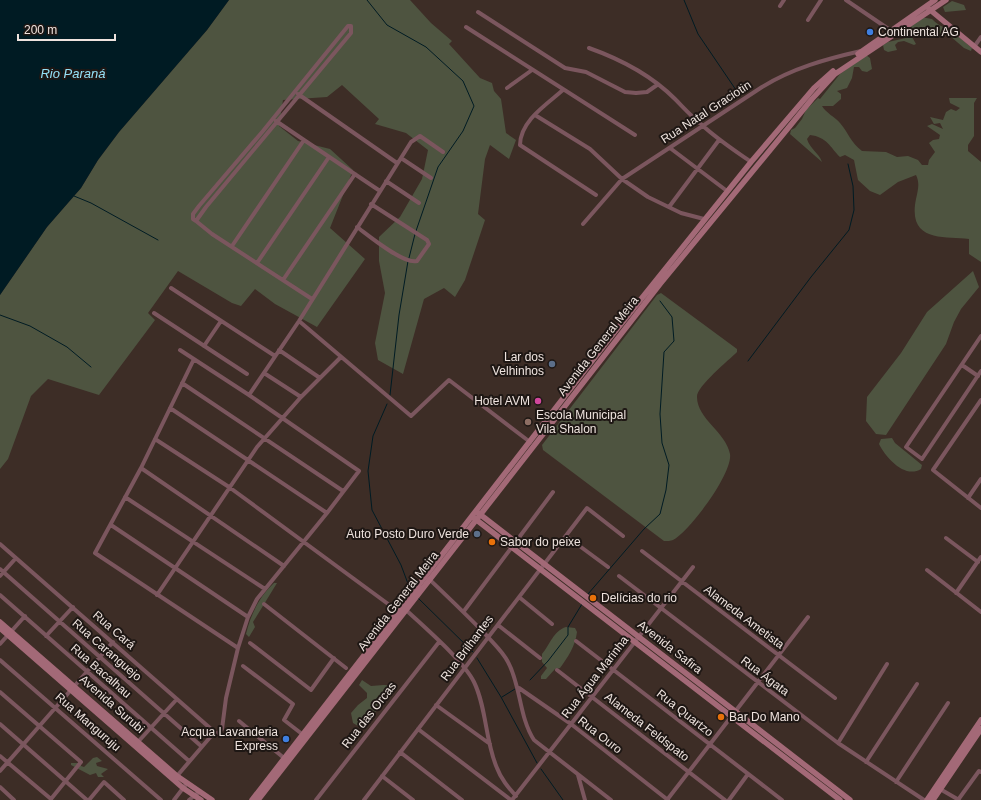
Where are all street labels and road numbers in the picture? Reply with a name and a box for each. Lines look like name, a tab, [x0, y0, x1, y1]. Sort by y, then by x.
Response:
street label: Rua Natal Graciotin	[658, 78, 754, 146]
street label: Avenida General Meira	[555, 293, 641, 399]
street label: Avenida General Meira	[355, 548, 441, 654]
street label: Alameda Ametista	[701, 582, 787, 652]
street label: Rua Cará	[90, 608, 138, 652]
street label: Rua Brilhantes	[438, 612, 496, 684]
street label: Rua Caranguejo	[69, 616, 145, 684]
street label: Avenida Safira	[635, 618, 705, 677]
street label: Rua Água Marinha	[558, 632, 632, 721]
street label: Rua Bacalhau	[68, 641, 134, 701]
street label: Rua Ágata	[738, 653, 793, 699]
street label: Avenida Surubi	[77, 672, 147, 736]
street label: Rua das Orcas	[339, 679, 399, 751]
street label: Rua Quartzo	[654, 687, 716, 740]
street label: Rua Manguruju	[52, 690, 124, 754]
street label: Alameda Feldspato	[602, 690, 692, 765]
street label: Rua Ouro	[575, 713, 625, 757]

